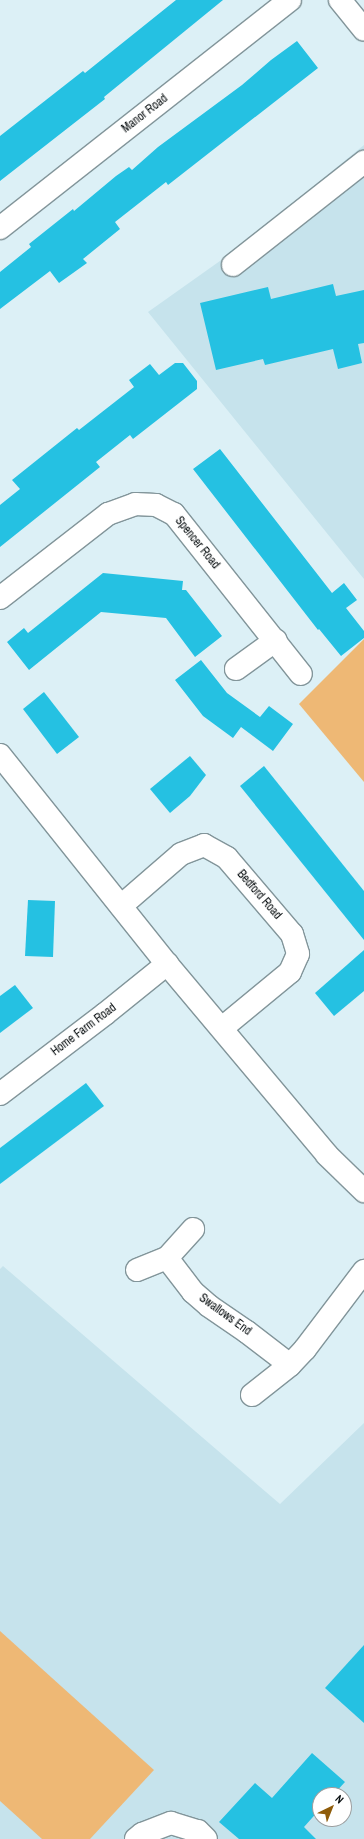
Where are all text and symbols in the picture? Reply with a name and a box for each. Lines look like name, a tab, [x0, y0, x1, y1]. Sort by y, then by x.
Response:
street label: Manor Road	[119, 92, 171, 136]
street label: Spencer Road	[172, 514, 222, 572]
street label: Bedford Road	[234, 867, 284, 923]
street label: Home Farm Road	[49, 1001, 119, 1059]
street label: Swallows End	[196, 1291, 254, 1339]
north arrow	[312, 1787, 352, 1827]
text: N	[332, 1792, 347, 1806]

